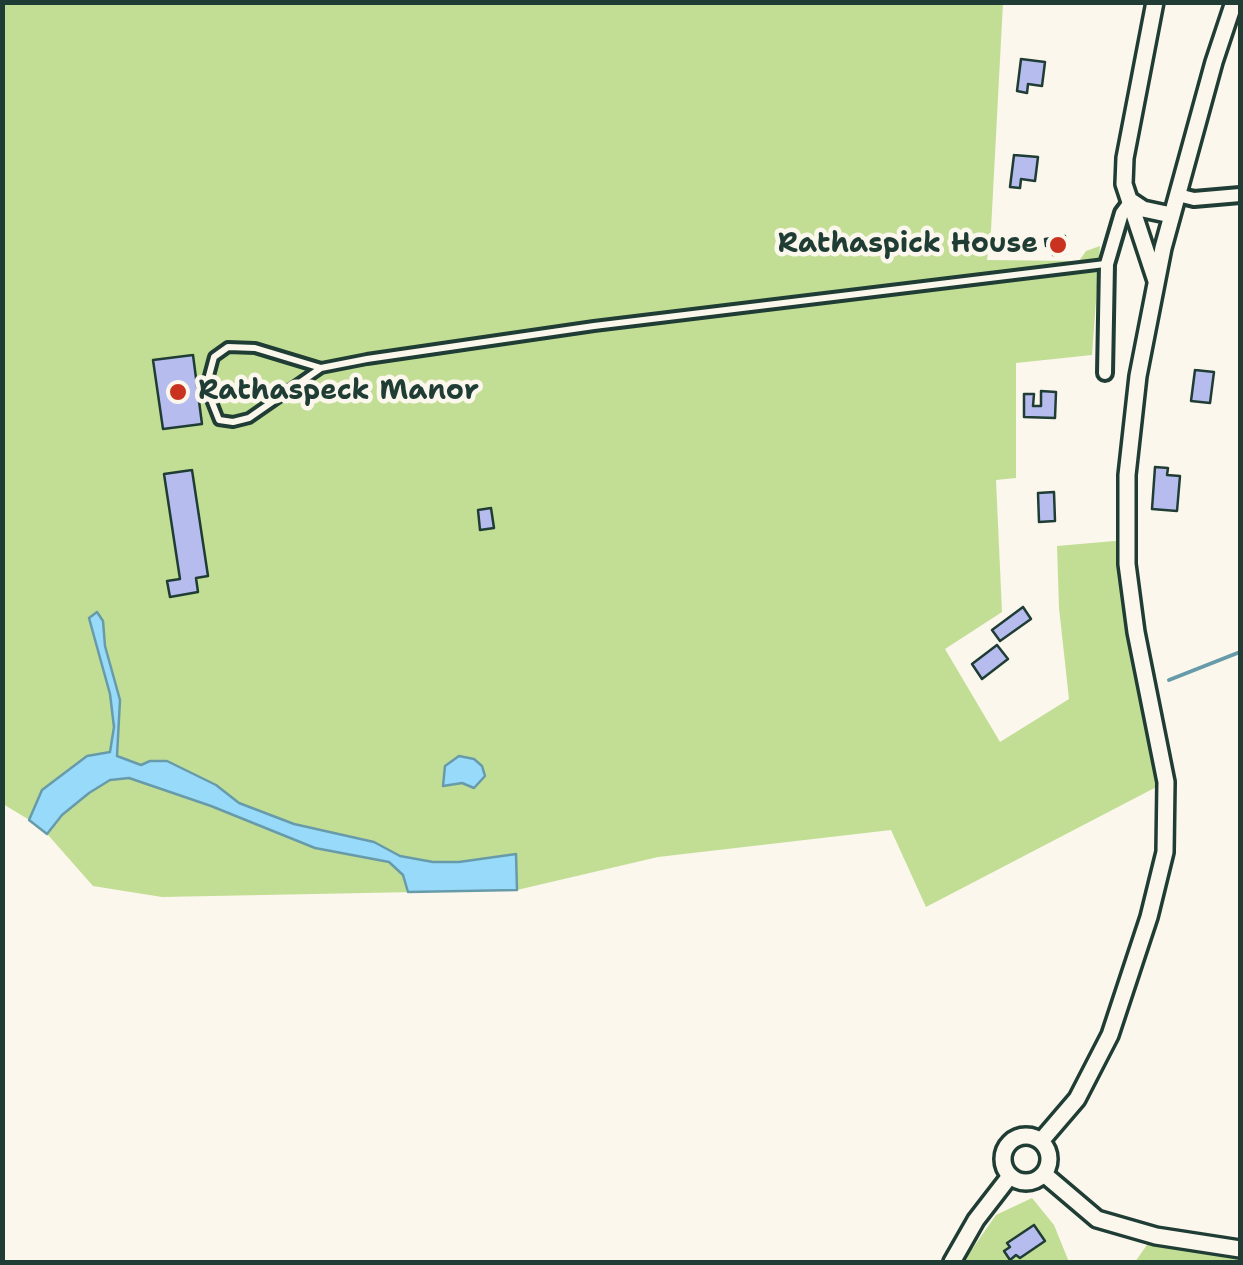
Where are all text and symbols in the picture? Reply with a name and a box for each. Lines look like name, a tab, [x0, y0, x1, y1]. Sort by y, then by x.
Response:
place label: Rathaspick House	[778, 228, 1038, 262]
marker: Rathaspick House	[1047, 234, 1069, 256]
place label: Rathaspeck Manor	[198, 375, 479, 409]
marker: Rathaspeck Manor	[167, 381, 189, 403]

